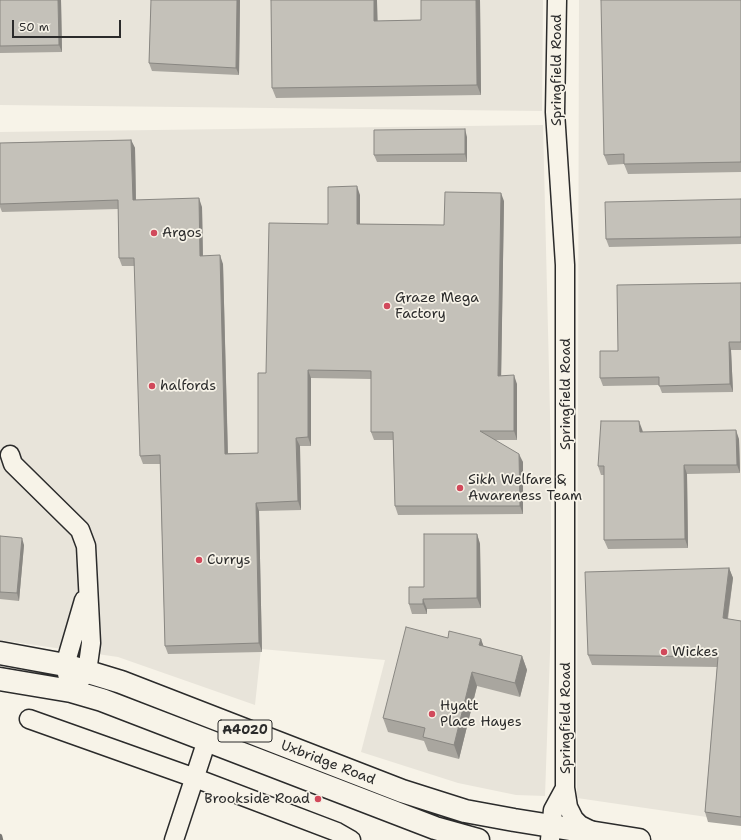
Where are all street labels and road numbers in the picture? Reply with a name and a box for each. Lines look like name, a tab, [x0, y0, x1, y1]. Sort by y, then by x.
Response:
street label: Springfield Road	[549, 14, 565, 126]
street label: Springfield Road	[558, 338, 574, 450]
street label: Springfield Road	[558, 662, 574, 774]
road number: A4020	[218, 720, 272, 742]
street label: Uxbridge Road	[278, 737, 378, 789]

